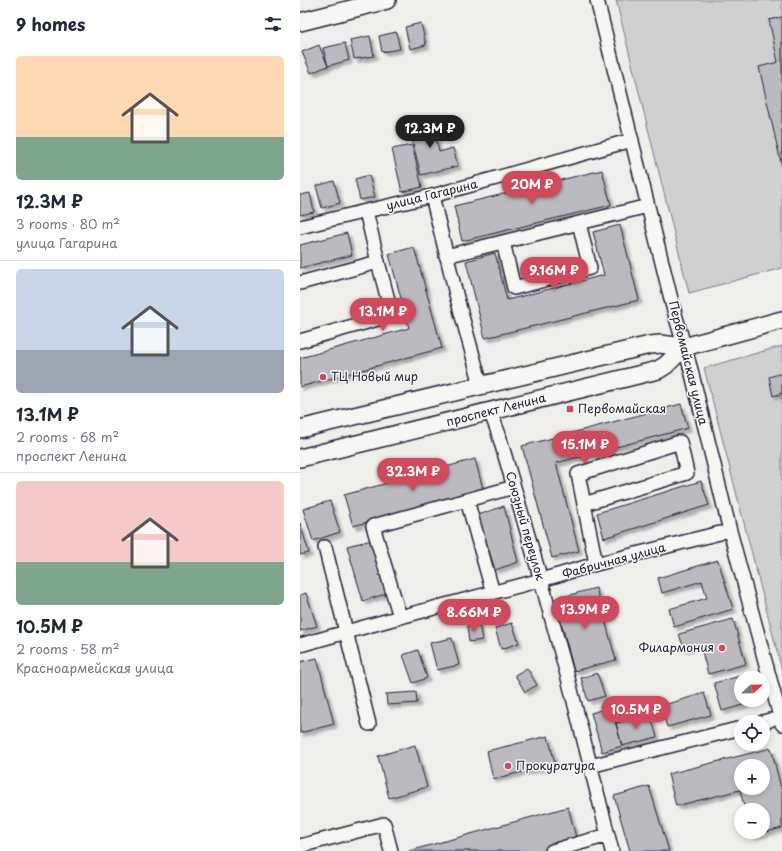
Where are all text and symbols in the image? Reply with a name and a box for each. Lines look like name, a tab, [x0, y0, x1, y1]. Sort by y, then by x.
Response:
text: 9 homes	[16, 11, 85, 37]
icon: filters	[262, 13, 284, 35]
icon: home	[114, 82, 186, 154]
pin: 12.3M ₽	[393, 115, 467, 149]
text: 12.3M ₽	[404, 118, 456, 137]
pin: 20M ₽	[504, 171, 560, 205]
street label: улица Гагарина	[384, 174, 480, 214]
text: 20M ₽	[511, 174, 553, 193]
text: 12.3M ₽	[16, 188, 83, 214]
text: 3 rooms · 80 m²	[16, 214, 120, 233]
text: улица Гагарина	[16, 233, 118, 252]
pin: 9.16M ₽	[517, 257, 591, 291]
text: 9.16M ₽	[529, 260, 579, 279]
icon: home	[114, 295, 186, 367]
pin: 13.1M ₽	[346, 298, 420, 332]
street label: Первомайская улица	[665, 299, 713, 427]
text: 13.1M ₽	[359, 301, 407, 320]
place label: ТЦ Новый мир	[331, 367, 418, 385]
marker: ТЦ Новый мир	[318, 372, 328, 382]
street label: проспект Ленина	[444, 388, 548, 430]
place label: Первомайская	[578, 399, 666, 417]
text: 13.1M ₽	[16, 401, 79, 427]
marker: Первомайская	[565, 404, 575, 414]
text: 2 rooms · 68 m²	[16, 427, 119, 446]
pin: 15.1M ₽	[548, 431, 622, 465]
text: 15.1M ₽	[561, 434, 609, 453]
text: проспект Ленина	[16, 446, 127, 465]
pin: 32.3M ₽	[376, 458, 450, 492]
text: 32.3M ₽	[386, 461, 440, 480]
street label: Союзный переулок	[502, 469, 550, 583]
icon: home	[114, 507, 186, 579]
street label: Фабричная улица	[560, 537, 668, 582]
pin: 13.9M ₽	[548, 596, 622, 630]
pin: 8.66M ₽	[437, 599, 511, 633]
text: 13.9M ₽	[560, 599, 610, 618]
text: 8.66M ₽	[447, 602, 501, 621]
text: 10.5M ₽	[16, 613, 83, 639]
place label: Филармония	[639, 638, 714, 656]
text: 2 rooms · 58 m²	[16, 639, 119, 658]
marker: Филармония	[717, 643, 727, 653]
text: Красноармейская улица	[16, 658, 174, 677]
north arrow	[734, 671, 770, 707]
map controls	[734, 671, 770, 839]
pin: 10.5M ₽	[599, 696, 673, 730]
text: 10.5M ₽	[610, 699, 662, 718]
button: locate	[734, 715, 770, 751]
place label: Прокуратура	[516, 756, 596, 774]
button: +	[734, 759, 770, 795]
marker: Прокуратура	[503, 761, 513, 771]
button: −	[734, 803, 770, 839]

